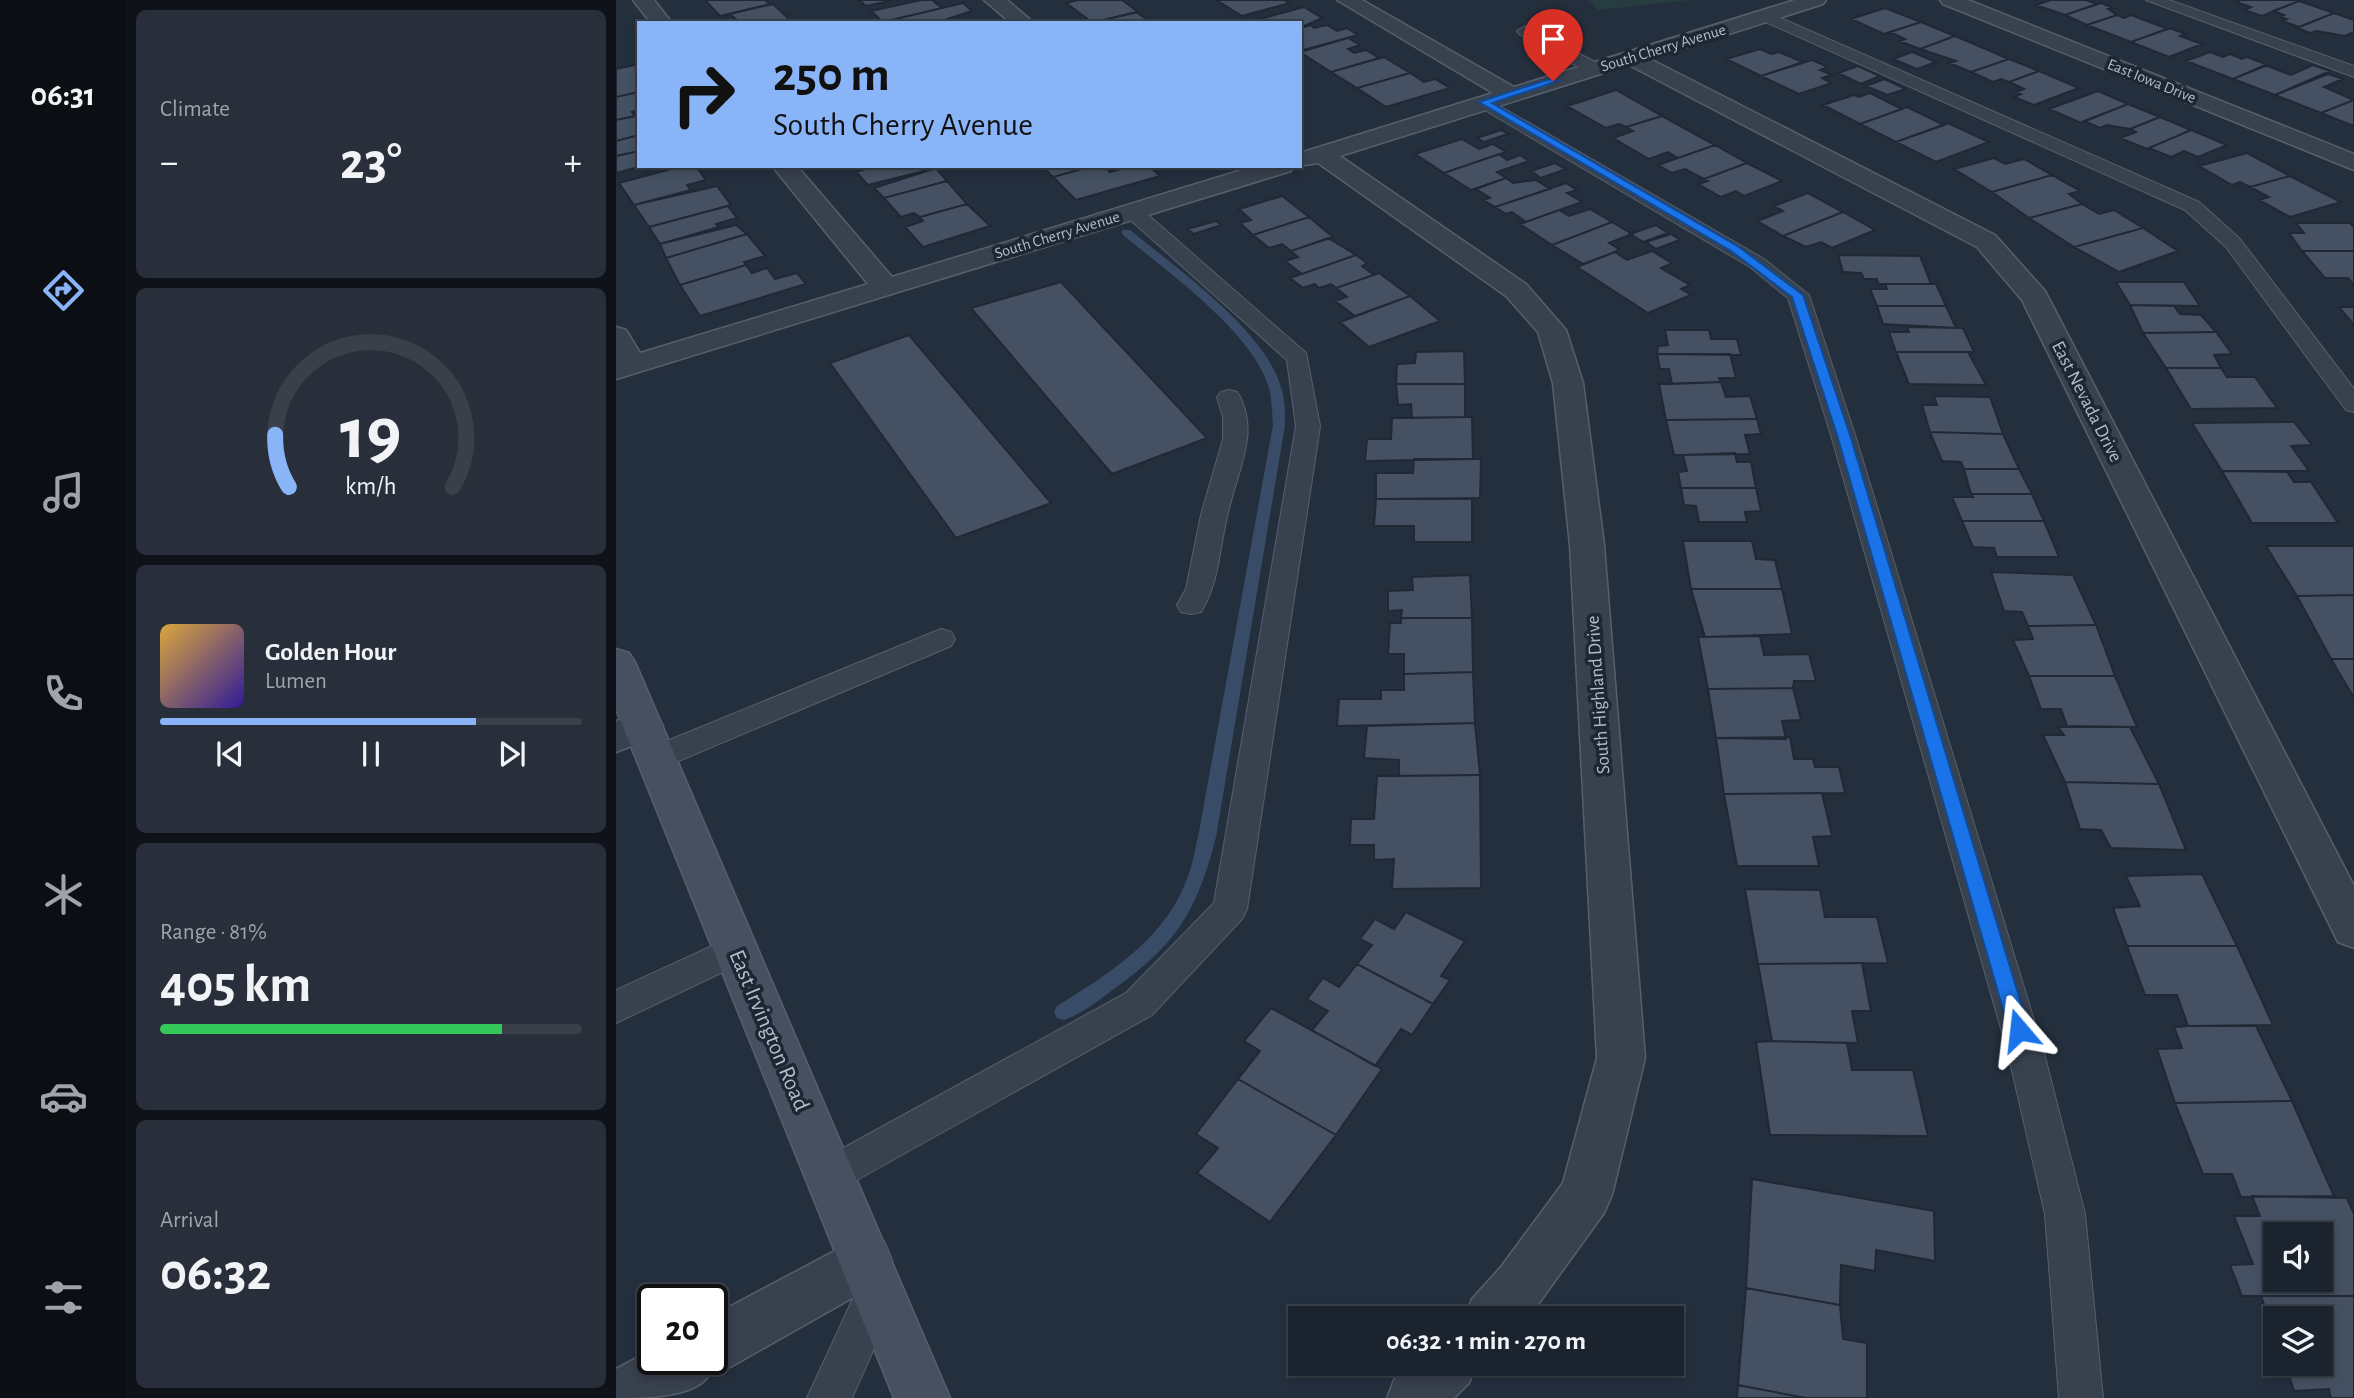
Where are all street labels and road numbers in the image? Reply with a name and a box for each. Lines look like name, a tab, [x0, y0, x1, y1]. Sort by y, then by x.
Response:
street label: South Cherry Avenue	[1599, 21, 1728, 76]
street label: East Iowa Drive	[2105, 56, 2198, 106]
street label: South Cherry Avenue	[993, 208, 1122, 263]
street label: East Nevada Drive	[2048, 338, 2125, 465]
street label: South Highland Drive	[1583, 615, 1614, 775]
street label: East Irvington Road	[724, 947, 813, 1114]

